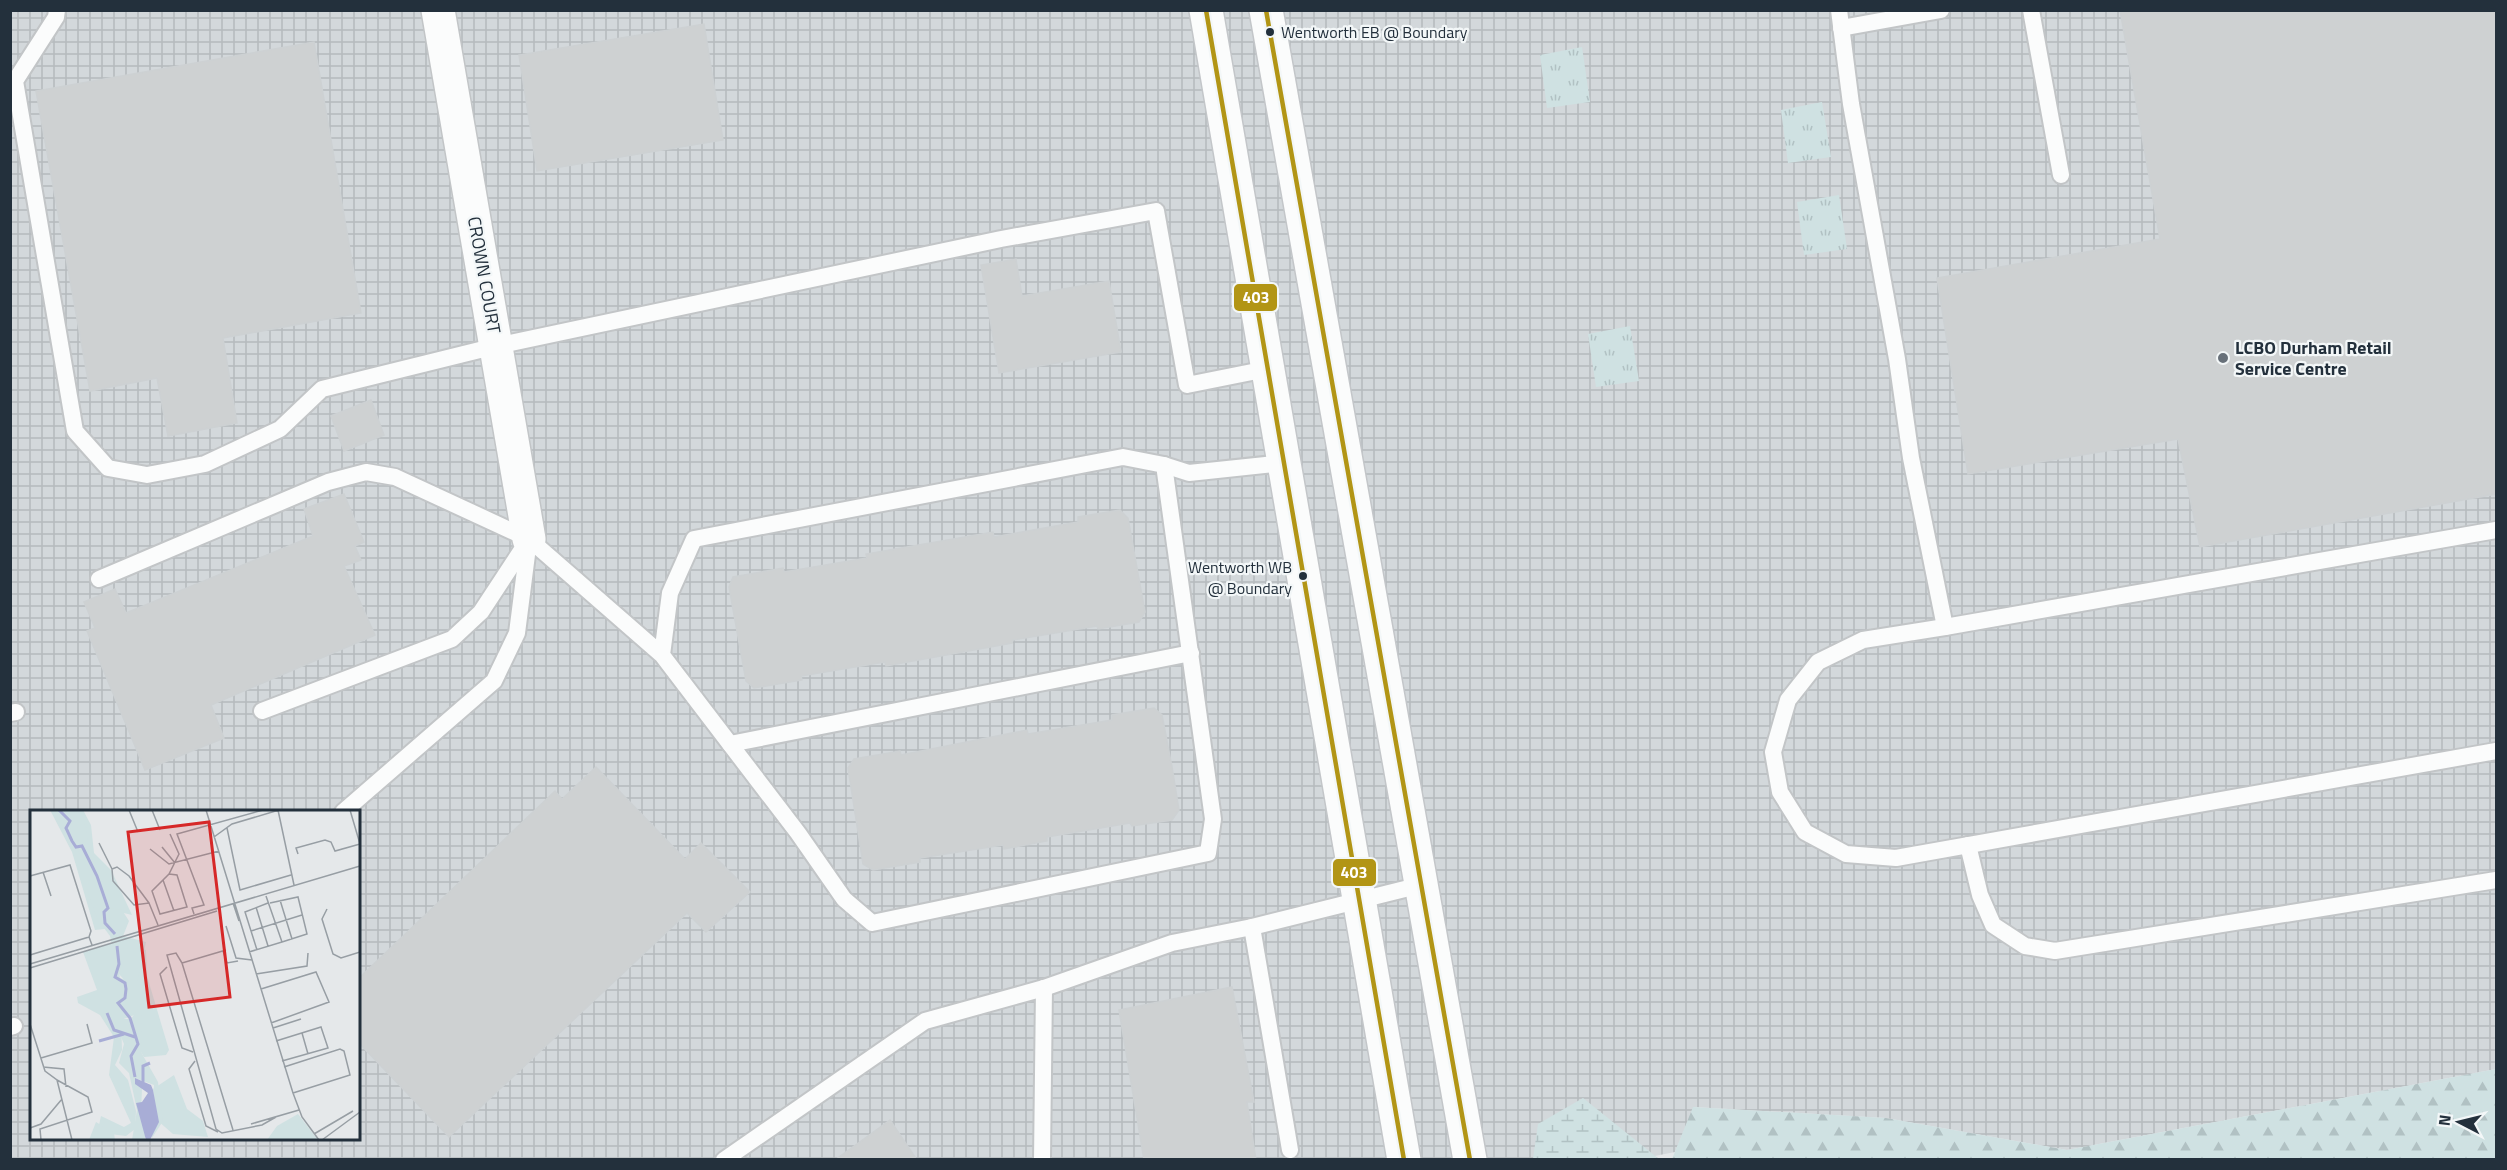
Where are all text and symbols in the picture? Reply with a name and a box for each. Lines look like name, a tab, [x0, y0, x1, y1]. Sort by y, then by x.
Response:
place label: Wentworth EB @ Boundary	[1281, 20, 1468, 44]
marker: Wentworth EB @ Boundary	[1264, 26, 1276, 38]
street label: CROWN COURT	[461, 214, 508, 336]
line badge: 403	[1233, 283, 1278, 312]
text: 403	[1243, 285, 1269, 309]
place label: LCBO Durham Retail Service Centre	[2235, 334, 2392, 382]
marker: LCBO Durham Retail Service Centre	[2216, 351, 2230, 365]
place label: Wentworth WB @ Boundary	[1188, 555, 1292, 600]
marker: Wentworth WB @ Boundary	[1297, 570, 1309, 582]
inset map	[30, 810, 360, 1140]
line badge: 403	[1332, 858, 1377, 887]
text: 403	[1341, 860, 1367, 884]
north arrow	[2429, 1092, 2489, 1152]
text: N	[2432, 1113, 2457, 1127]

